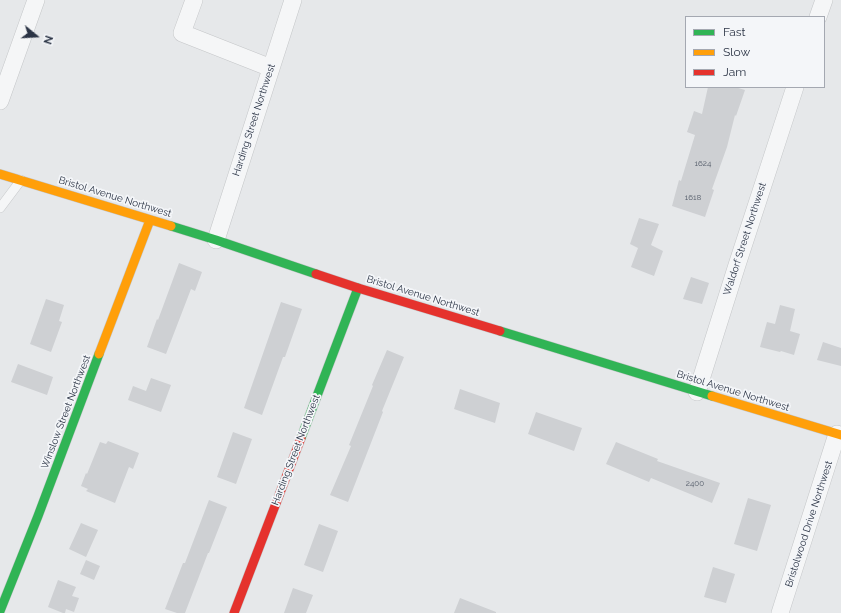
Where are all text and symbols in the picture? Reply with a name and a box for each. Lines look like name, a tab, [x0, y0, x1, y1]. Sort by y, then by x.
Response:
north arrow	[16, 16, 56, 56]
legend	[685, 16, 825, 88]
text: Fast	[723, 25, 746, 39]
text: N	[40, 34, 55, 46]
text: Slow	[723, 45, 750, 59]
street label: Harding Street Northwest	[230, 62, 278, 178]
text: Jam	[723, 65, 746, 79]
house number: 1624	[695, 159, 711, 169]
street label: Bristol Avenue Northwest	[57, 174, 173, 220]
street label: Waldorf Street Northwest	[721, 181, 769, 297]
house number: 1618	[685, 193, 701, 203]
street label: Bristol Avenue Northwest	[365, 273, 481, 319]
street label: Winslow Street Northwest	[39, 353, 93, 471]
street label: Bristol Avenue Northwest	[675, 368, 791, 414]
street label: Harding Street Northwest	[269, 393, 323, 507]
street label: Bristolwood Drive Northwest	[783, 459, 835, 589]
house number: 2400	[686, 479, 704, 489]

